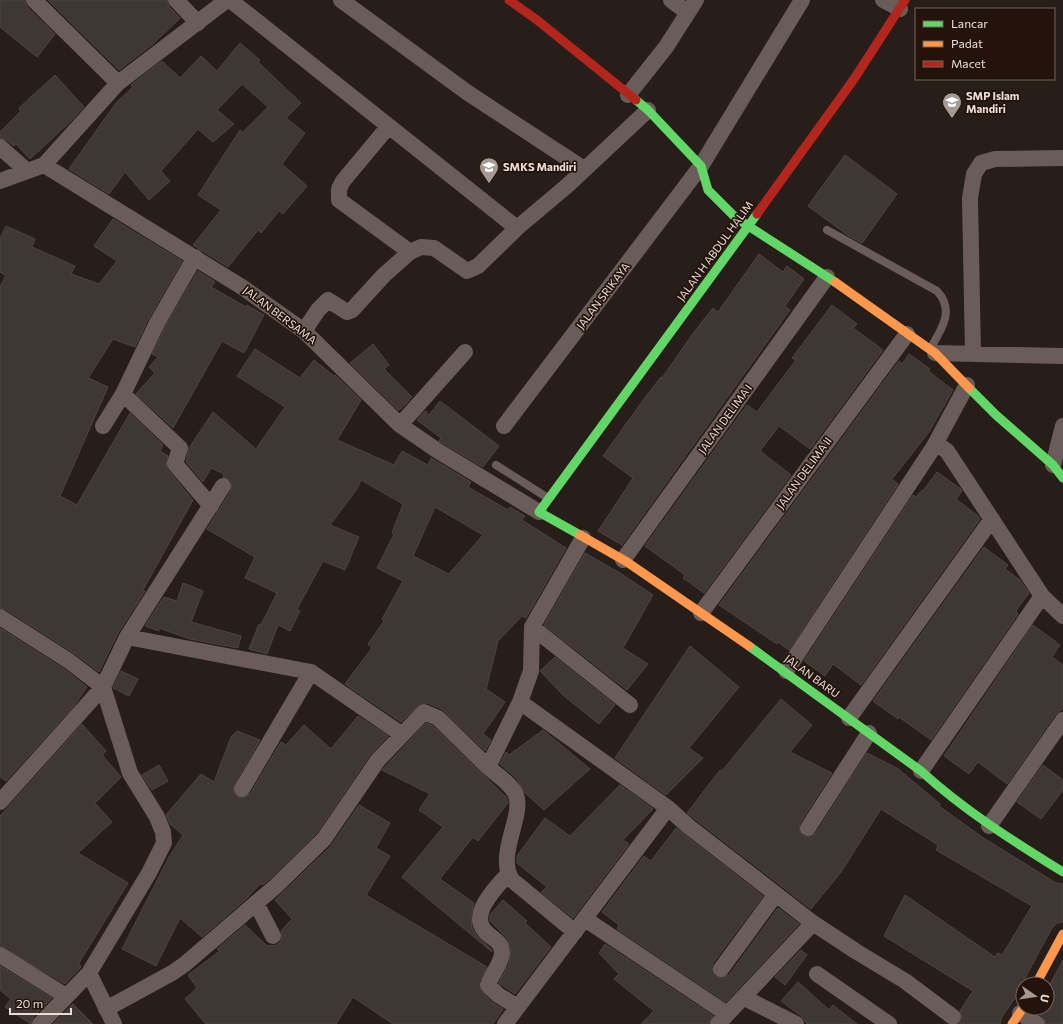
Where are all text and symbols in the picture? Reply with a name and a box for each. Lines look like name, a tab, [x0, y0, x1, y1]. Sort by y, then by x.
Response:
legend	[915, 8, 1055, 80]
text: Lancar	[951, 16, 988, 30]
text: Padat	[951, 36, 983, 50]
text: Macet	[951, 56, 986, 70]
place label: SMP Islam Mandiri	[966, 89, 1020, 115]
school or university icon: SMP Islam Mandiri	[941, 91, 963, 119]
school or university icon: SMKS Mandiri	[478, 156, 500, 184]
place label: SMKS Mandiri	[503, 160, 576, 173]
street label: JALAN H ABDUL HALIM	[674, 198, 756, 304]
street label: JALAN SRIKAYA	[573, 260, 633, 332]
street label: JALAN BERSAMA	[241, 283, 320, 347]
street label: JALAN DELIMA I	[695, 382, 755, 456]
street label: JALAN DELIMA II	[773, 434, 835, 512]
street label: JALAN BARU	[782, 651, 842, 701]
north arrow	[1015, 976, 1055, 1016]
scale bar	[10, 990, 71, 1016]
text: U	[1038, 993, 1052, 1004]
text: 20 m	[16, 996, 43, 1010]

